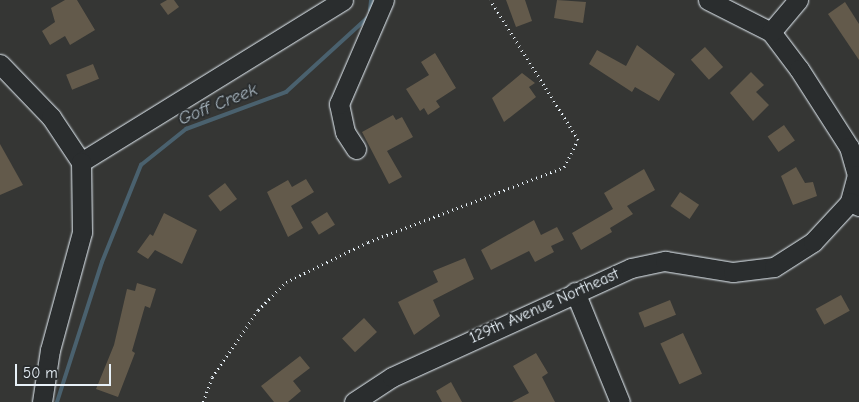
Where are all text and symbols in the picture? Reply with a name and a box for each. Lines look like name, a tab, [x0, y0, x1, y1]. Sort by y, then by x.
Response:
water label: Goff Creek	[175, 79, 261, 131]
street label: 129th Avenue Northeast	[466, 264, 622, 348]
scale bar	[18, 354, 114, 386]
text: 50 m	[23, 364, 58, 382]

